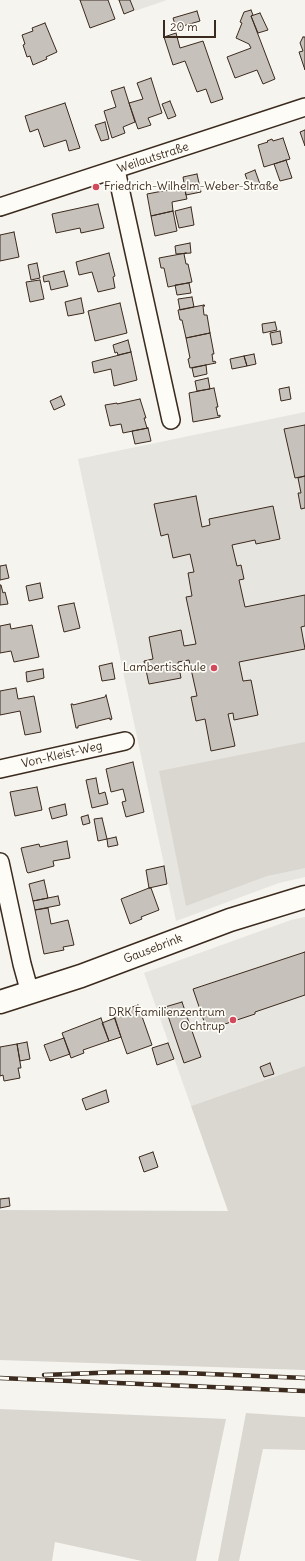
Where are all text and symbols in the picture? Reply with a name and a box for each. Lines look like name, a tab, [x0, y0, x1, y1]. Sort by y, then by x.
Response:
scale bar	[165, 12, 218, 38]
text: 20 m	[170, 19, 198, 34]
street label: Weilautstraße	[115, 140, 191, 176]
place label: Friedrich-Wilhelm-Weber-Straße	[104, 180, 278, 194]
marker: Friedrich-Wilhelm-Weber-Straße	[91, 182, 101, 192]
place label: Lambertischule	[123, 661, 206, 675]
marker: Lambertischule	[209, 663, 219, 673]
street label: Von-Kleist-Weg	[20, 739, 104, 771]
street label: Gausebrink	[122, 931, 184, 967]
place label: DRK Familienzentrum Ochtrup	[108, 1006, 225, 1034]
marker: DRK Familienzentrum Ochtrup	[228, 1015, 238, 1025]

